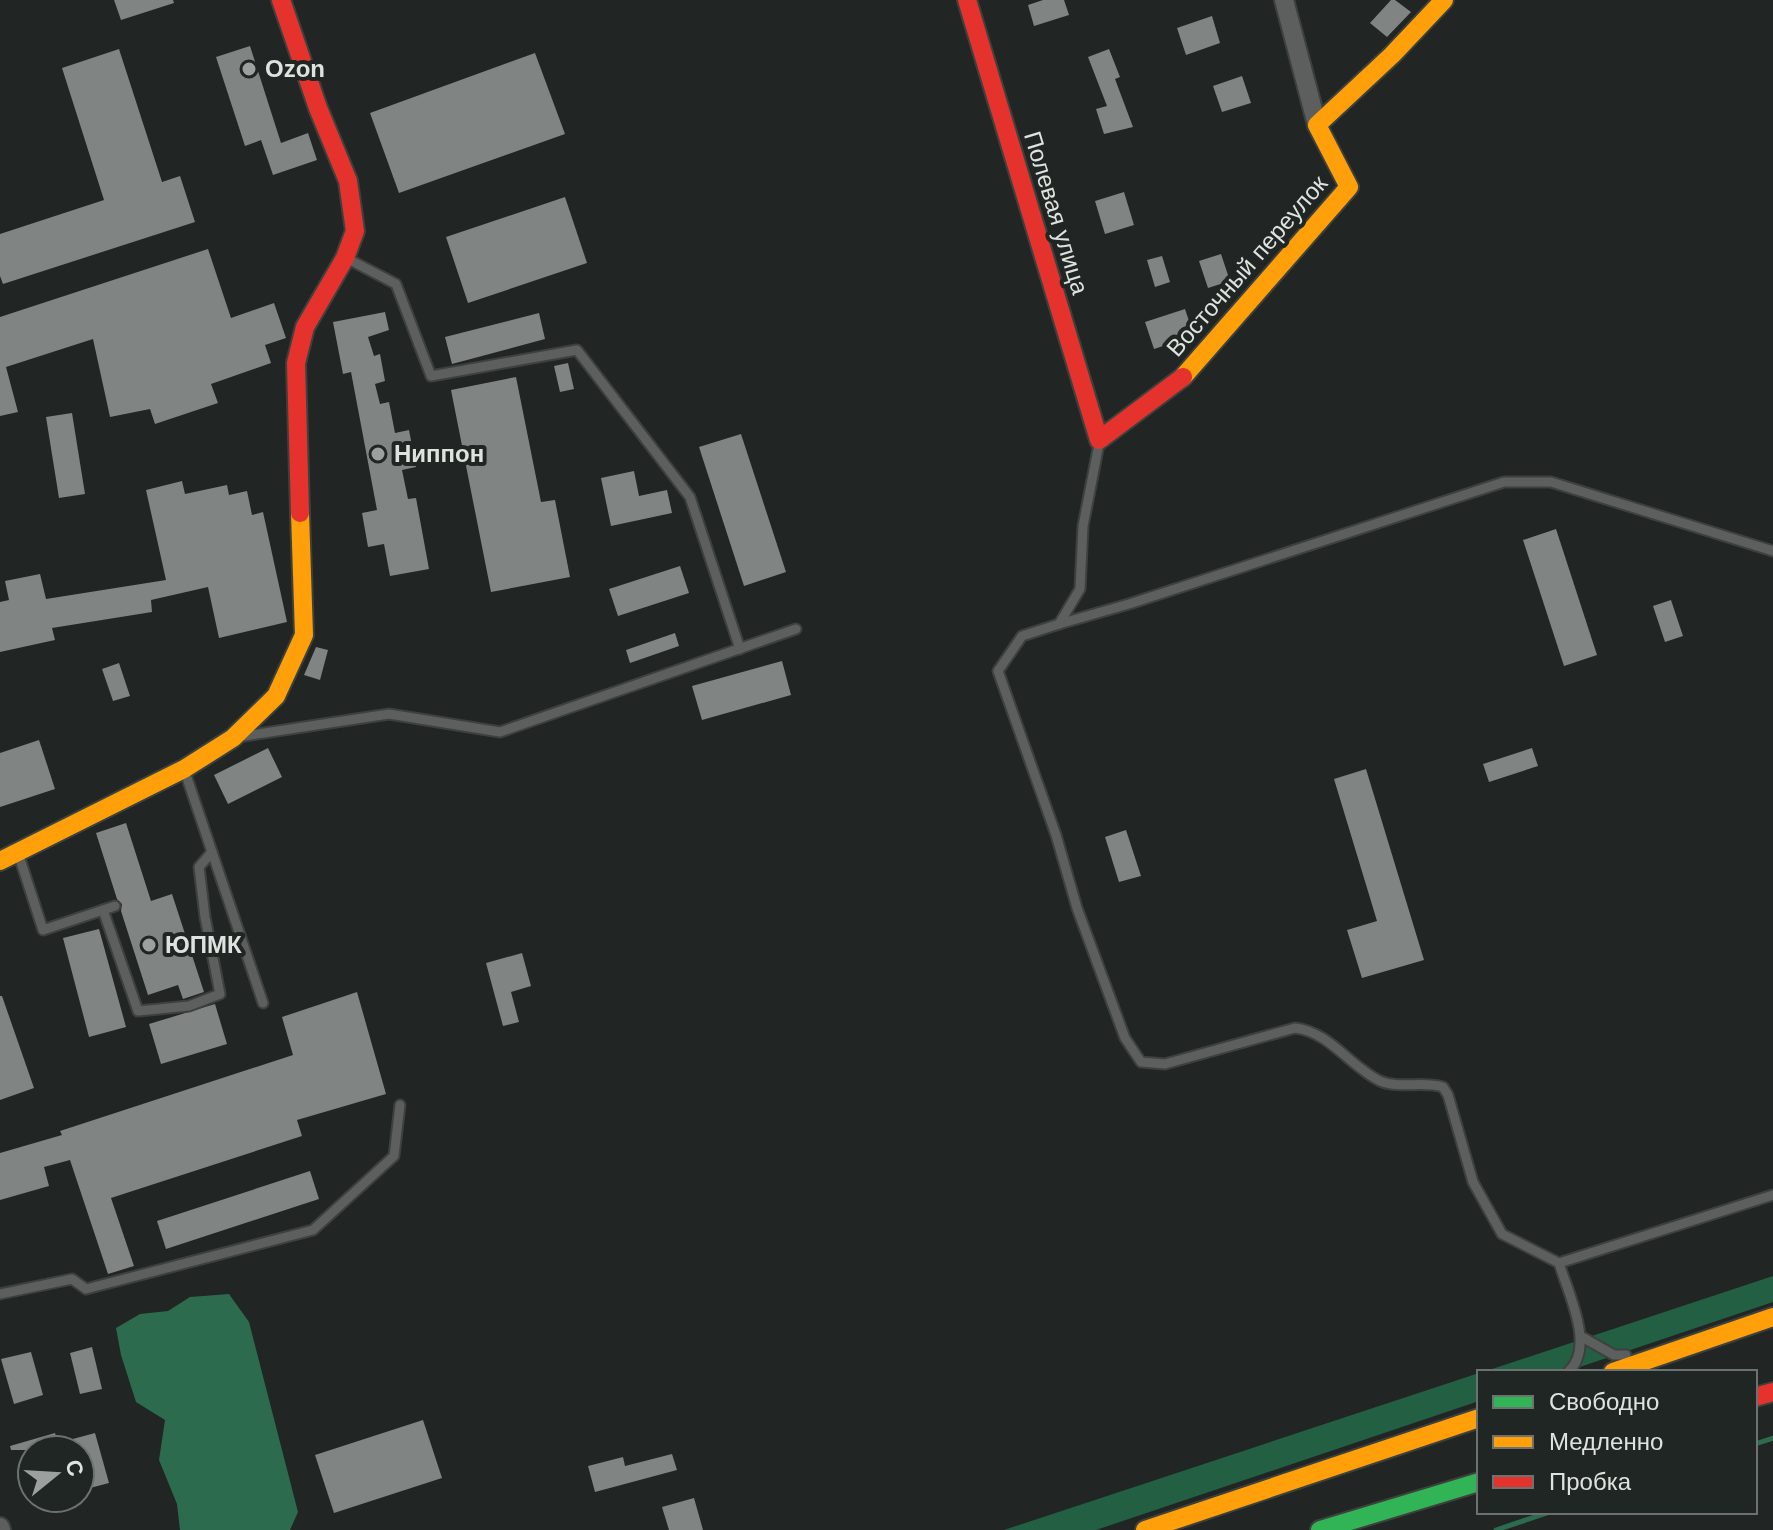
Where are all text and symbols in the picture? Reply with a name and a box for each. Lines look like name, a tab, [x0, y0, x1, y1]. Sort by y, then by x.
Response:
place label: Ozon	[265, 55, 325, 82]
marker: Ozon	[240, 60, 258, 78]
street label: Полевая улица	[1019, 128, 1094, 298]
street label: Восточный переулок	[1161, 170, 1333, 361]
place label: Ниппон	[394, 440, 484, 467]
marker: Ниппон	[369, 445, 387, 463]
place label: ЮПМК	[165, 931, 242, 958]
marker: ЮПМК	[140, 936, 158, 954]
legend	[1477, 1370, 1757, 1514]
text: Свободно	[1549, 1388, 1659, 1415]
text: Медленно	[1549, 1428, 1663, 1455]
north arrow	[16, 1434, 96, 1514]
text: С	[60, 1457, 89, 1479]
text: Пробка	[1549, 1468, 1632, 1495]

